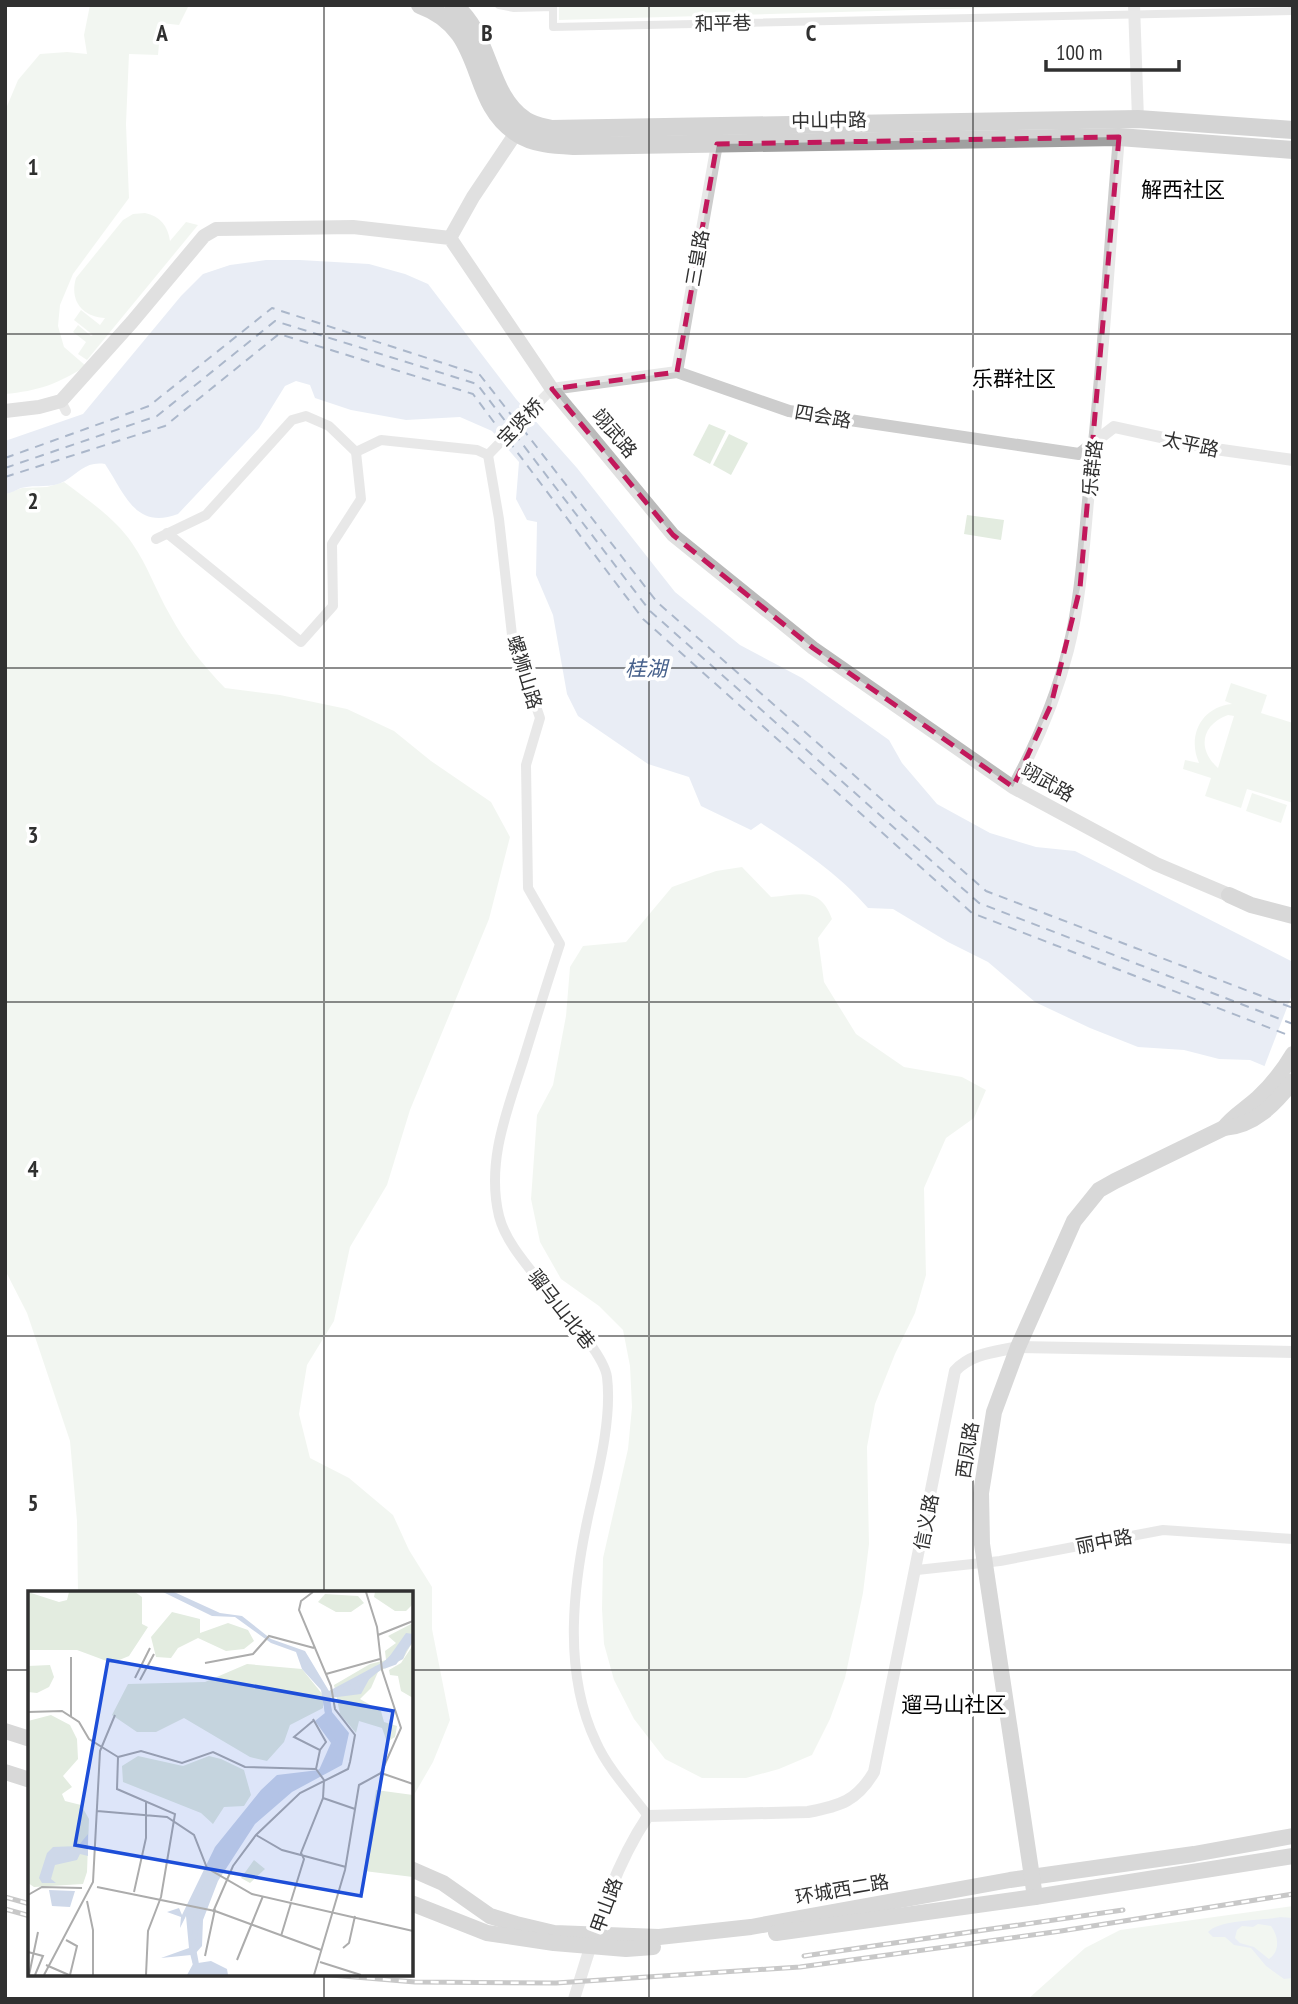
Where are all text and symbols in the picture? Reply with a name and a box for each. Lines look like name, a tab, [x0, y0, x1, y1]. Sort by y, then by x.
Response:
street label: 和平巷	[694, 11, 752, 35]
text: A	[155, 18, 168, 47]
text: B	[481, 18, 493, 47]
text: C	[806, 18, 817, 47]
scale bar	[1046, 28, 1179, 72]
text: 100 m	[1056, 39, 1102, 66]
street label: 中山中路	[791, 107, 867, 133]
text: 1	[28, 152, 39, 181]
district label: 解西社区	[1141, 176, 1225, 203]
street label: 三皇路	[680, 228, 714, 288]
district label: 乐群社区	[972, 365, 1056, 392]
street label: 宝贤桥	[492, 393, 548, 451]
street label: 四会路	[793, 399, 853, 433]
street label: 翊武路	[587, 403, 643, 463]
street label: 太平路	[1161, 426, 1221, 462]
street label: 乐群路	[1077, 438, 1107, 498]
text: 2	[28, 486, 39, 515]
street label: 螺狮山路	[502, 632, 548, 712]
water label: 桂湖	[625, 655, 670, 682]
street label: 翊武路	[1017, 757, 1079, 807]
text: 3	[28, 820, 39, 849]
text: 4	[28, 1154, 39, 1183]
street label: 骝马山北巷	[523, 1264, 601, 1354]
street label: 西凤路	[951, 1420, 983, 1480]
text: 5	[28, 1488, 39, 1517]
street label: 信义路	[909, 1492, 943, 1552]
street label: 丽中路	[1074, 1524, 1134, 1558]
inset map	[28, 1591, 413, 1976]
district label: 遛马山社区	[902, 1691, 1007, 1718]
street label: 环城西二路	[793, 1869, 891, 1909]
street label: 甲山路	[585, 1874, 627, 1936]

